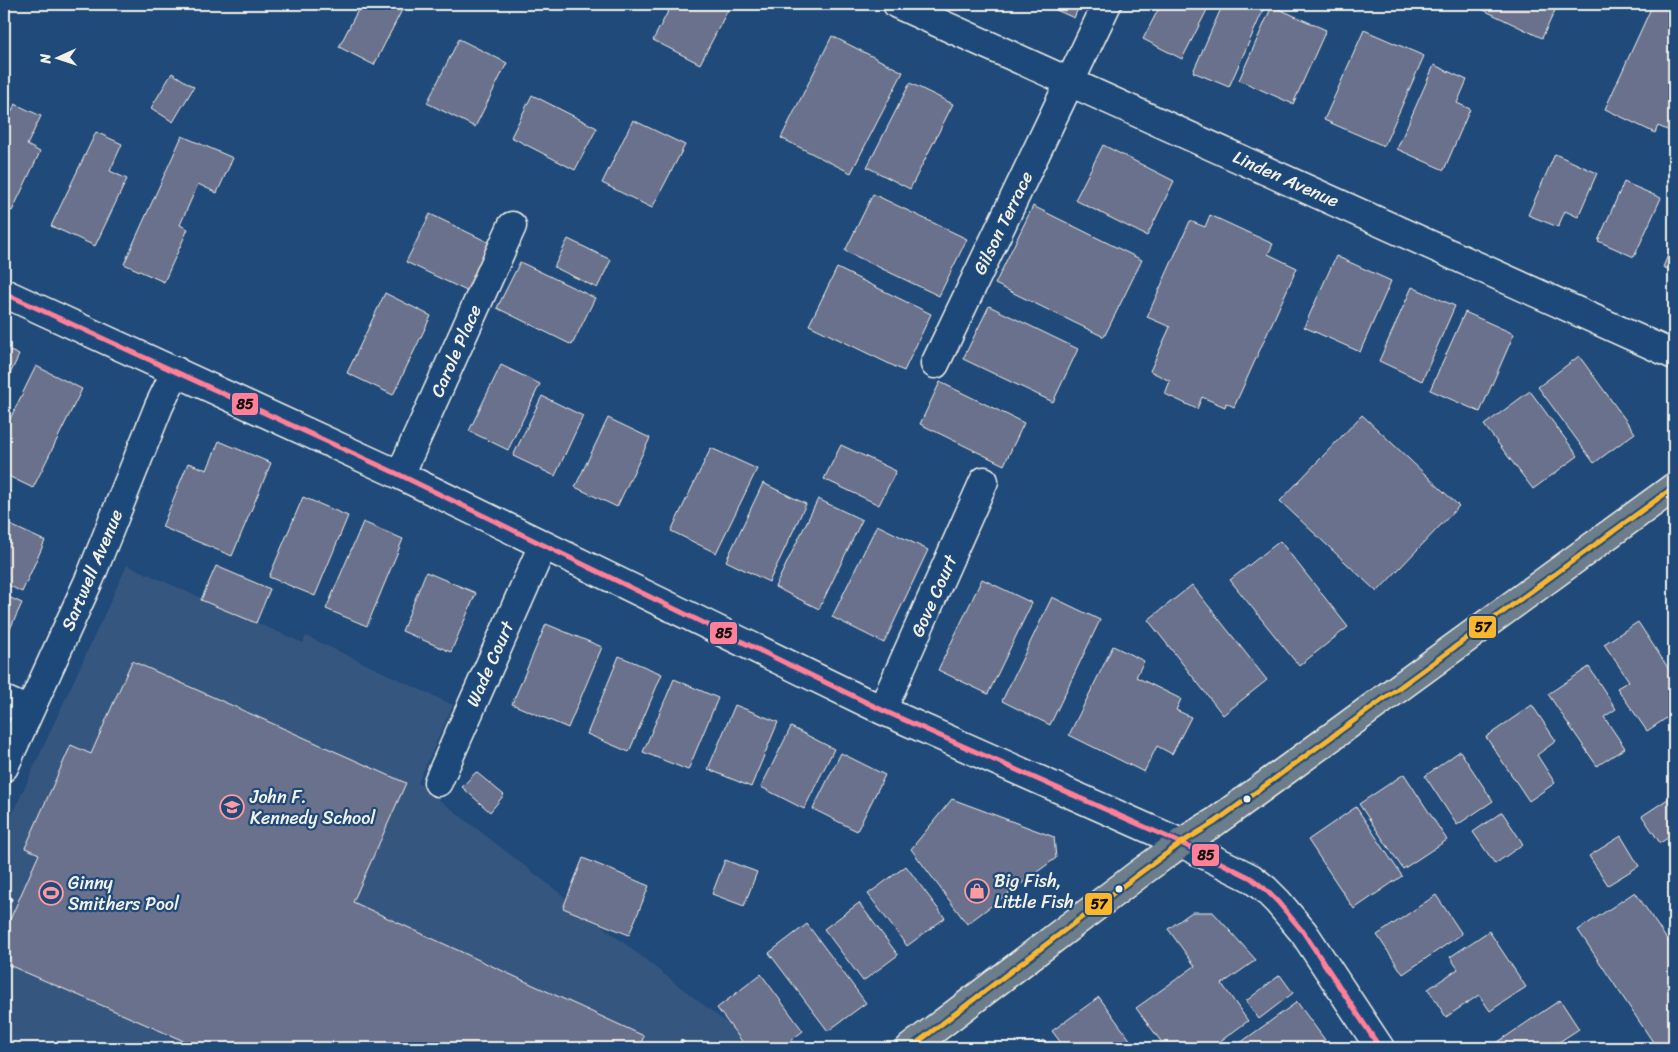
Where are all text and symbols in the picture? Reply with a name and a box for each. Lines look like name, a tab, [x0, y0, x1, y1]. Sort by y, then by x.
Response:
north arrow	[32, 32, 82, 82]
text: N	[33, 53, 58, 65]
street label: Linden Avenue	[1228, 141, 1344, 217]
street label: Gilson Terrace	[964, 166, 1042, 280]
street label: Carole Place	[421, 299, 491, 403]
line badge: 85	[231, 392, 259, 416]
text: 85	[236, 392, 254, 417]
street label: Sartwell Avenue	[52, 504, 132, 636]
street label: Gove Court	[902, 549, 967, 642]
street label: Wade Court	[457, 615, 523, 712]
line badge: 57	[1468, 615, 1497, 639]
text: 57	[1475, 615, 1492, 640]
line badge: 85	[709, 621, 738, 645]
text: 85	[715, 621, 733, 646]
place label: John F. Kennedy School	[249, 781, 376, 834]
school or university icon: John F. Kennedy School	[219, 794, 245, 820]
unlabelled marker	[1242, 794, 1252, 804]
line badge: 85	[1191, 843, 1220, 867]
text: 85	[1197, 843, 1215, 868]
place label: Big Fish, Little Fish	[994, 865, 1074, 918]
place label: Ginny Smithers Pool	[68, 867, 180, 920]
shop icon: Big Fish, Little Fish	[964, 878, 990, 904]
sports icon: Ginny Smithers Pool	[38, 880, 64, 906]
unlabelled marker	[1114, 884, 1124, 894]
line badge: 57	[1084, 892, 1113, 916]
text: 57	[1091, 892, 1108, 917]

